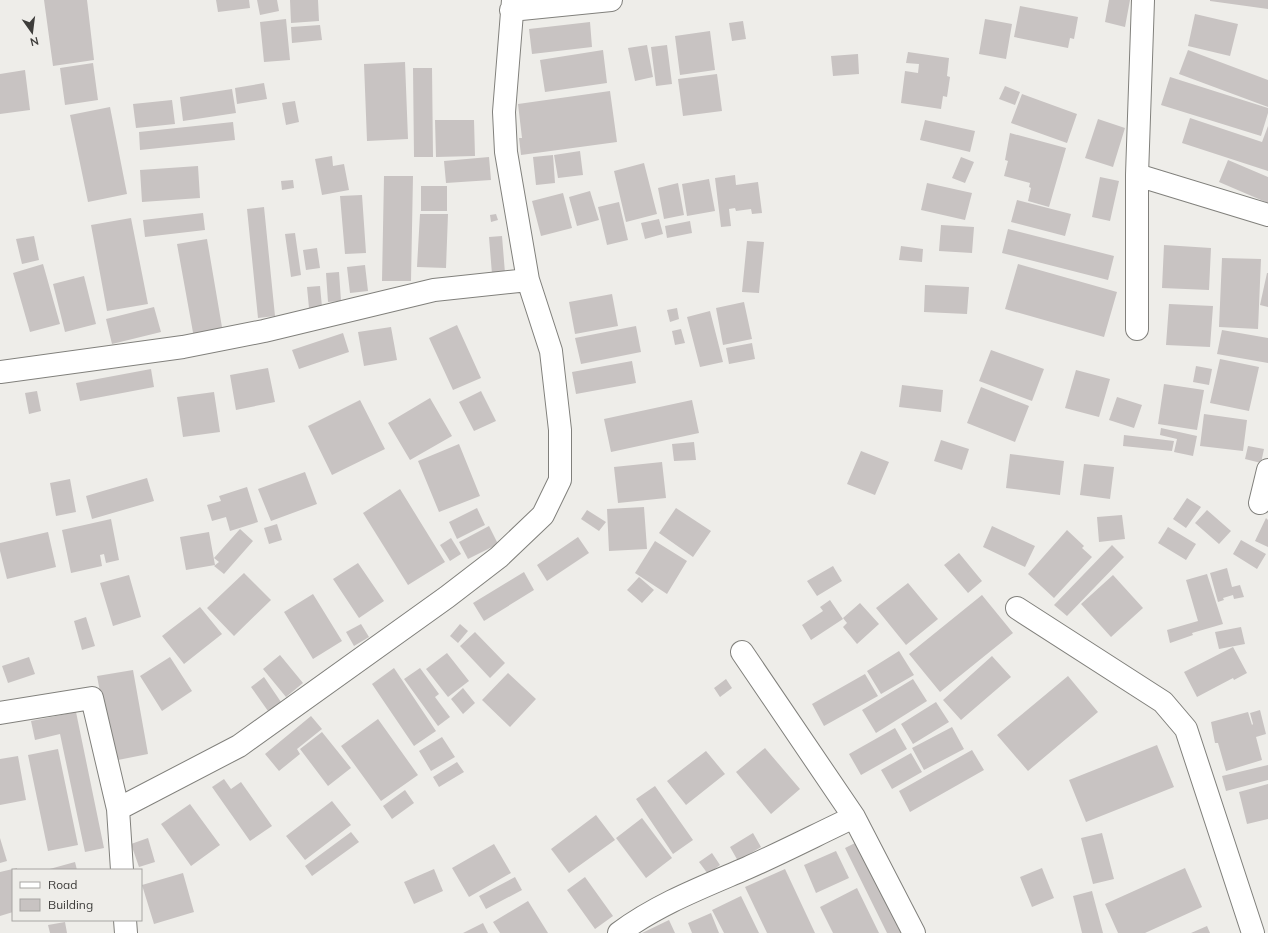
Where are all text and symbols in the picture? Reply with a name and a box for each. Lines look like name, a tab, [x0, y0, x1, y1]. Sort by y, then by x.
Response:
north arrow	[12, 12, 52, 52]
text: N	[29, 34, 40, 50]
legend	[12, 869, 142, 921]
text: Road	[48, 877, 77, 892]
text: Building	[48, 897, 93, 912]

